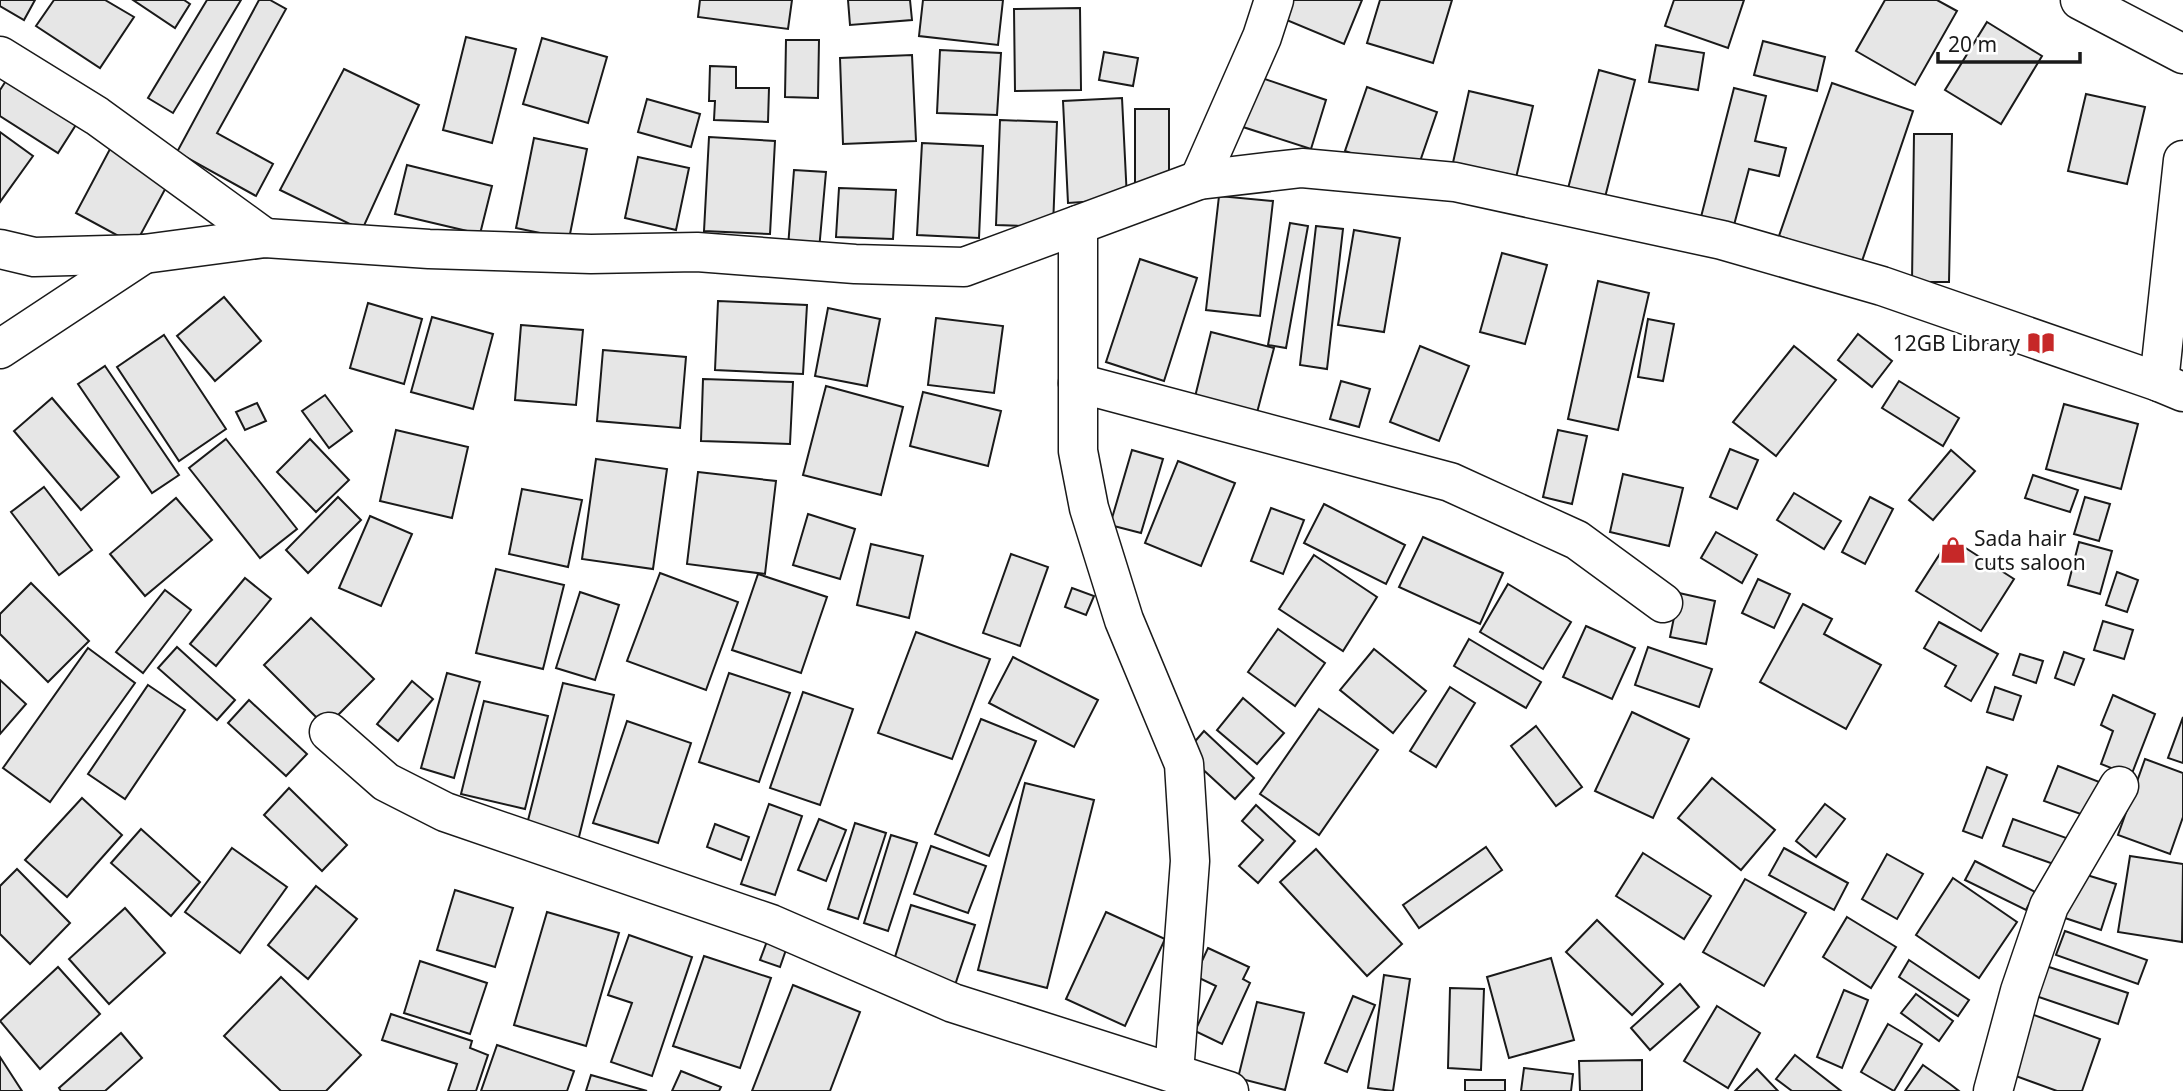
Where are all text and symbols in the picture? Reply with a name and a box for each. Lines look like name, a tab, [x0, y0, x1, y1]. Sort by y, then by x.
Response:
scale bar	[1938, 21, 2080, 65]
text: 20 m	[1948, 30, 1997, 58]
library icon: 12GB Library	[2026, 328, 2056, 358]
place label: 12GB Library	[1893, 329, 2020, 357]
place label: Sada hair cuts saloon	[1974, 524, 2086, 576]
shop icon: Sada hair cuts saloon	[1938, 535, 1968, 565]

